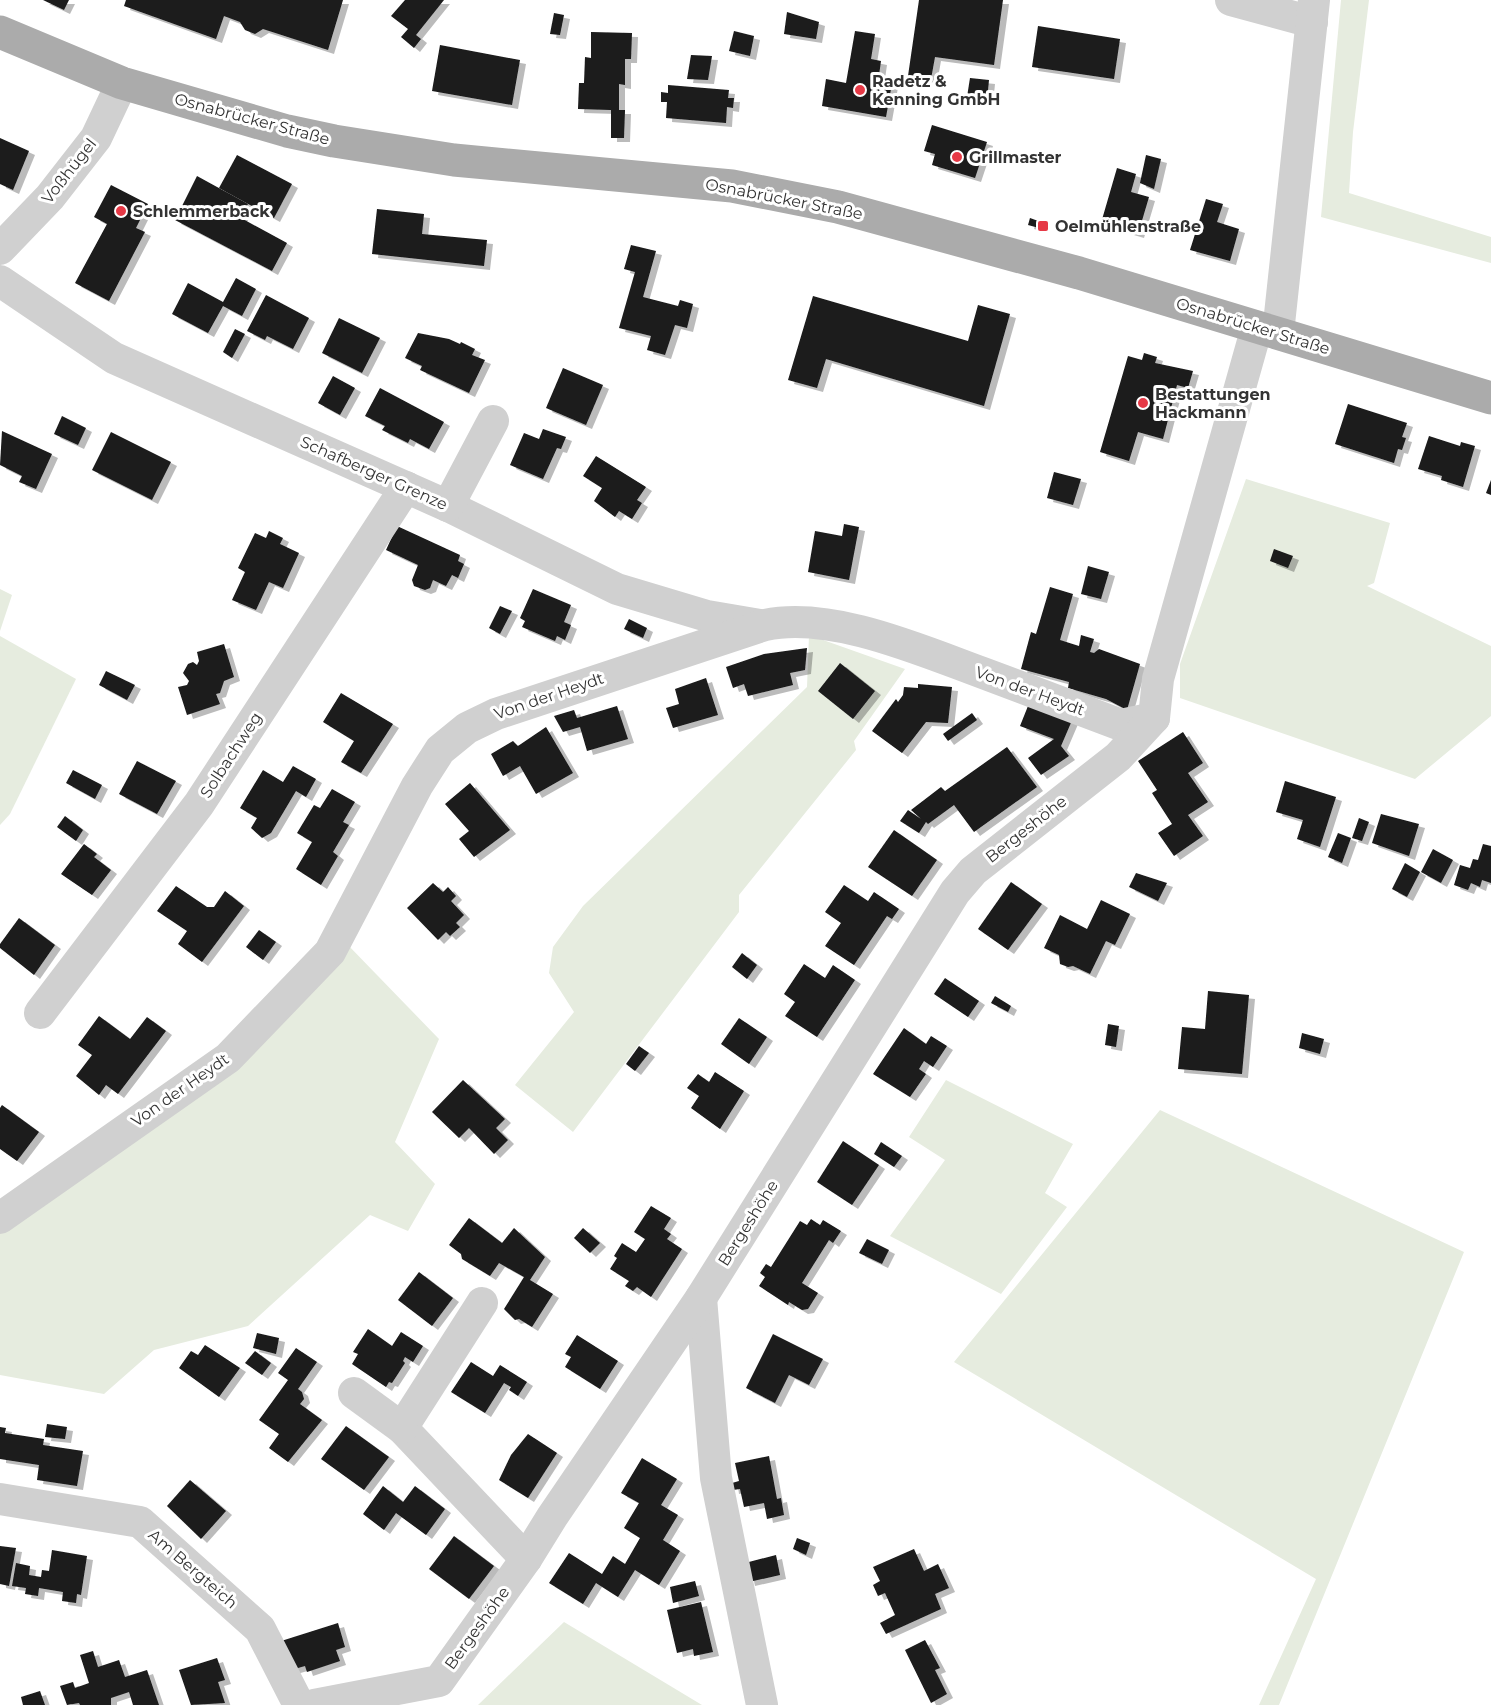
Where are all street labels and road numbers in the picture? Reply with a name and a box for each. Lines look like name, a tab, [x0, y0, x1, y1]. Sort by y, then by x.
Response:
street label: Osnabrücker Straße	[172, 89, 332, 149]
street label: Voßhügel	[38, 135, 100, 207]
street label: Osnabrücker Straße	[704, 174, 864, 224]
street label: Osnabrücker Straße	[1174, 294, 1332, 358]
street label: Schafberger Grenze	[297, 432, 451, 514]
street label: Von der Heydt	[973, 662, 1088, 720]
street label: Von der Heydt	[492, 668, 607, 724]
street label: Solbachweg	[196, 709, 266, 801]
street label: Bergeshöhe	[982, 791, 1070, 867]
street label: Von der Heydt	[128, 1049, 233, 1131]
street label: Bergeshöhe	[714, 1177, 782, 1269]
street label: Am Bergteich	[145, 1525, 241, 1613]
street label: Bergeshöhe	[441, 1583, 513, 1673]

